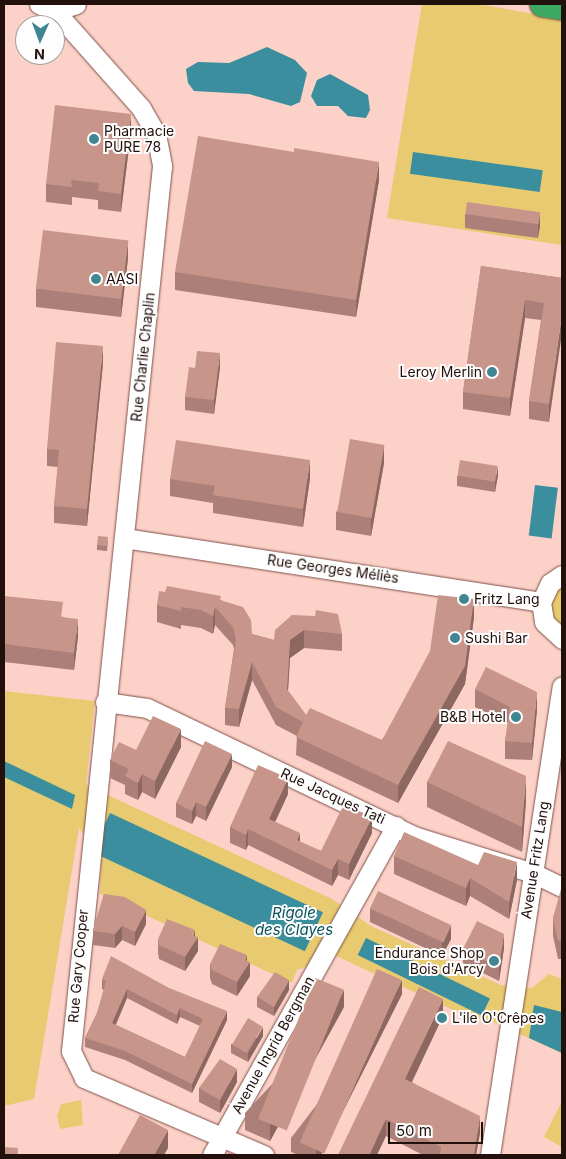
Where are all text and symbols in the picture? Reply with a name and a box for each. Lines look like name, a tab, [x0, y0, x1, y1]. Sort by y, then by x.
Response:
north arrow	[15, 15, 65, 65]
text: N	[34, 46, 45, 63]
place label: Pharmacie PURE 78	[104, 123, 174, 156]
marker: Pharmacie PURE 78	[88, 133, 100, 145]
place label: AASI	[106, 271, 138, 287]
marker: AASI	[90, 273, 102, 285]
street label: Rue Charlie Chaplin	[128, 291, 158, 423]
place label: Leroy Merlin	[400, 364, 482, 380]
marker: Leroy Merlin	[486, 366, 498, 378]
street label: Rue Georges Méliès	[266, 551, 400, 587]
place label: Fritz Lang	[474, 591, 540, 607]
marker: Fritz Lang	[458, 593, 470, 605]
place label: Sushi Bar	[465, 630, 528, 646]
marker: Sushi Bar	[449, 632, 461, 644]
place label: B&B Hotel	[440, 709, 506, 725]
marker: B&B Hotel	[510, 711, 522, 723]
street label: Rue Jacques Tati	[278, 764, 388, 828]
street label: Avenue Fritz Lang	[517, 800, 553, 920]
water label: Rigole des Clayes	[255, 903, 333, 938]
street label: Rue Gary Cooper	[65, 908, 91, 1024]
place label: Endurance Shop Bois d'Arcy	[375, 945, 484, 978]
marker: Endurance Shop Bois d'Arcy	[488, 955, 500, 967]
street label: Avenue Ingrid Bergman	[228, 973, 318, 1117]
place label: L'ile O'Crêpes	[452, 1010, 544, 1026]
marker: L'ile O'Crêpes	[436, 1012, 448, 1024]
scale bar	[391, 1112, 486, 1144]
text: 50 m	[396, 1121, 432, 1140]

